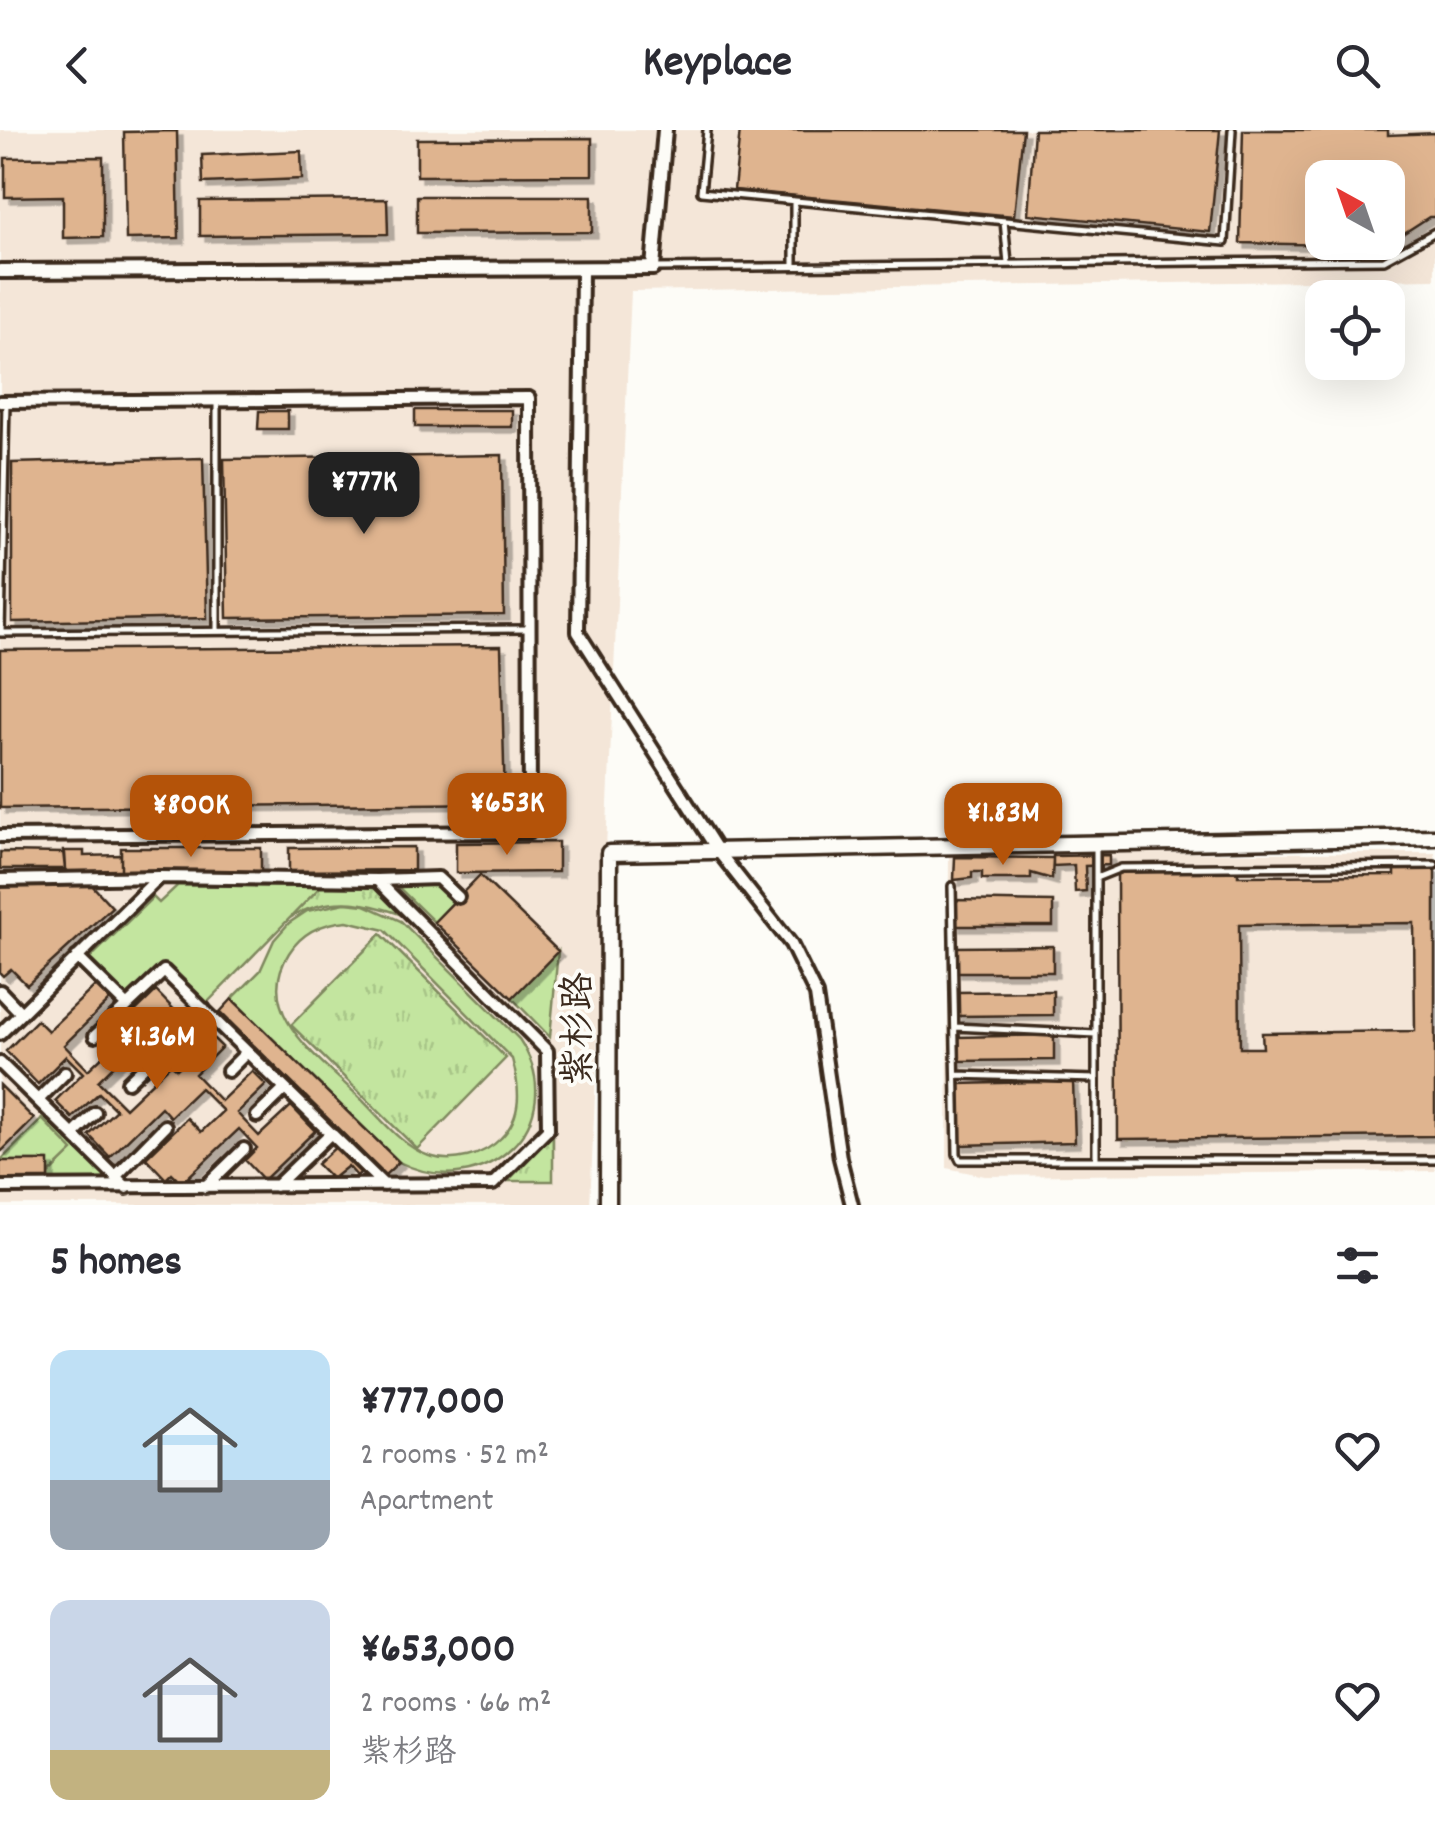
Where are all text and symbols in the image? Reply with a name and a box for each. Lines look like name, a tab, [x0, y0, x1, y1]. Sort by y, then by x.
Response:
text: Keyplace	[643, 33, 792, 97]
icon: back	[50, 38, 105, 93]
icon: search	[1330, 38, 1385, 93]
north arrow	[1305, 160, 1405, 260]
map controls	[1305, 160, 1405, 380]
button: locate	[1305, 280, 1405, 380]
pin: ¥777K	[294, 452, 434, 537]
text: ¥777K	[330, 461, 398, 507]
pin: ¥653K	[437, 773, 577, 858]
pin: ¥800K	[121, 775, 261, 860]
text: ¥653K	[470, 782, 544, 828]
pin: ¥1.83M	[922, 783, 1084, 868]
text: ¥800K	[152, 784, 230, 830]
text: ¥1.83M	[966, 792, 1040, 838]
street label: 紫杉路	[554, 972, 609, 1086]
pin: ¥1.36M	[76, 1007, 238, 1092]
text: ¥1.36M	[119, 1016, 195, 1062]
text: 5 homes	[50, 1235, 182, 1295]
icon: filters	[1330, 1238, 1385, 1293]
text: ¥777,000	[360, 1374, 505, 1434]
icon: home	[130, 1390, 250, 1510]
icon: heart	[1330, 1423, 1385, 1478]
text: 2 rooms · 52 m²	[360, 1434, 549, 1480]
text: Apartment	[360, 1480, 494, 1526]
text: ¥653,000	[360, 1622, 516, 1682]
icon: home	[130, 1640, 250, 1760]
icon: heart	[1330, 1673, 1385, 1728]
text: 2 rooms · 66 m²	[360, 1682, 551, 1728]
text: 紫杉路	[360, 1732, 456, 1778]

